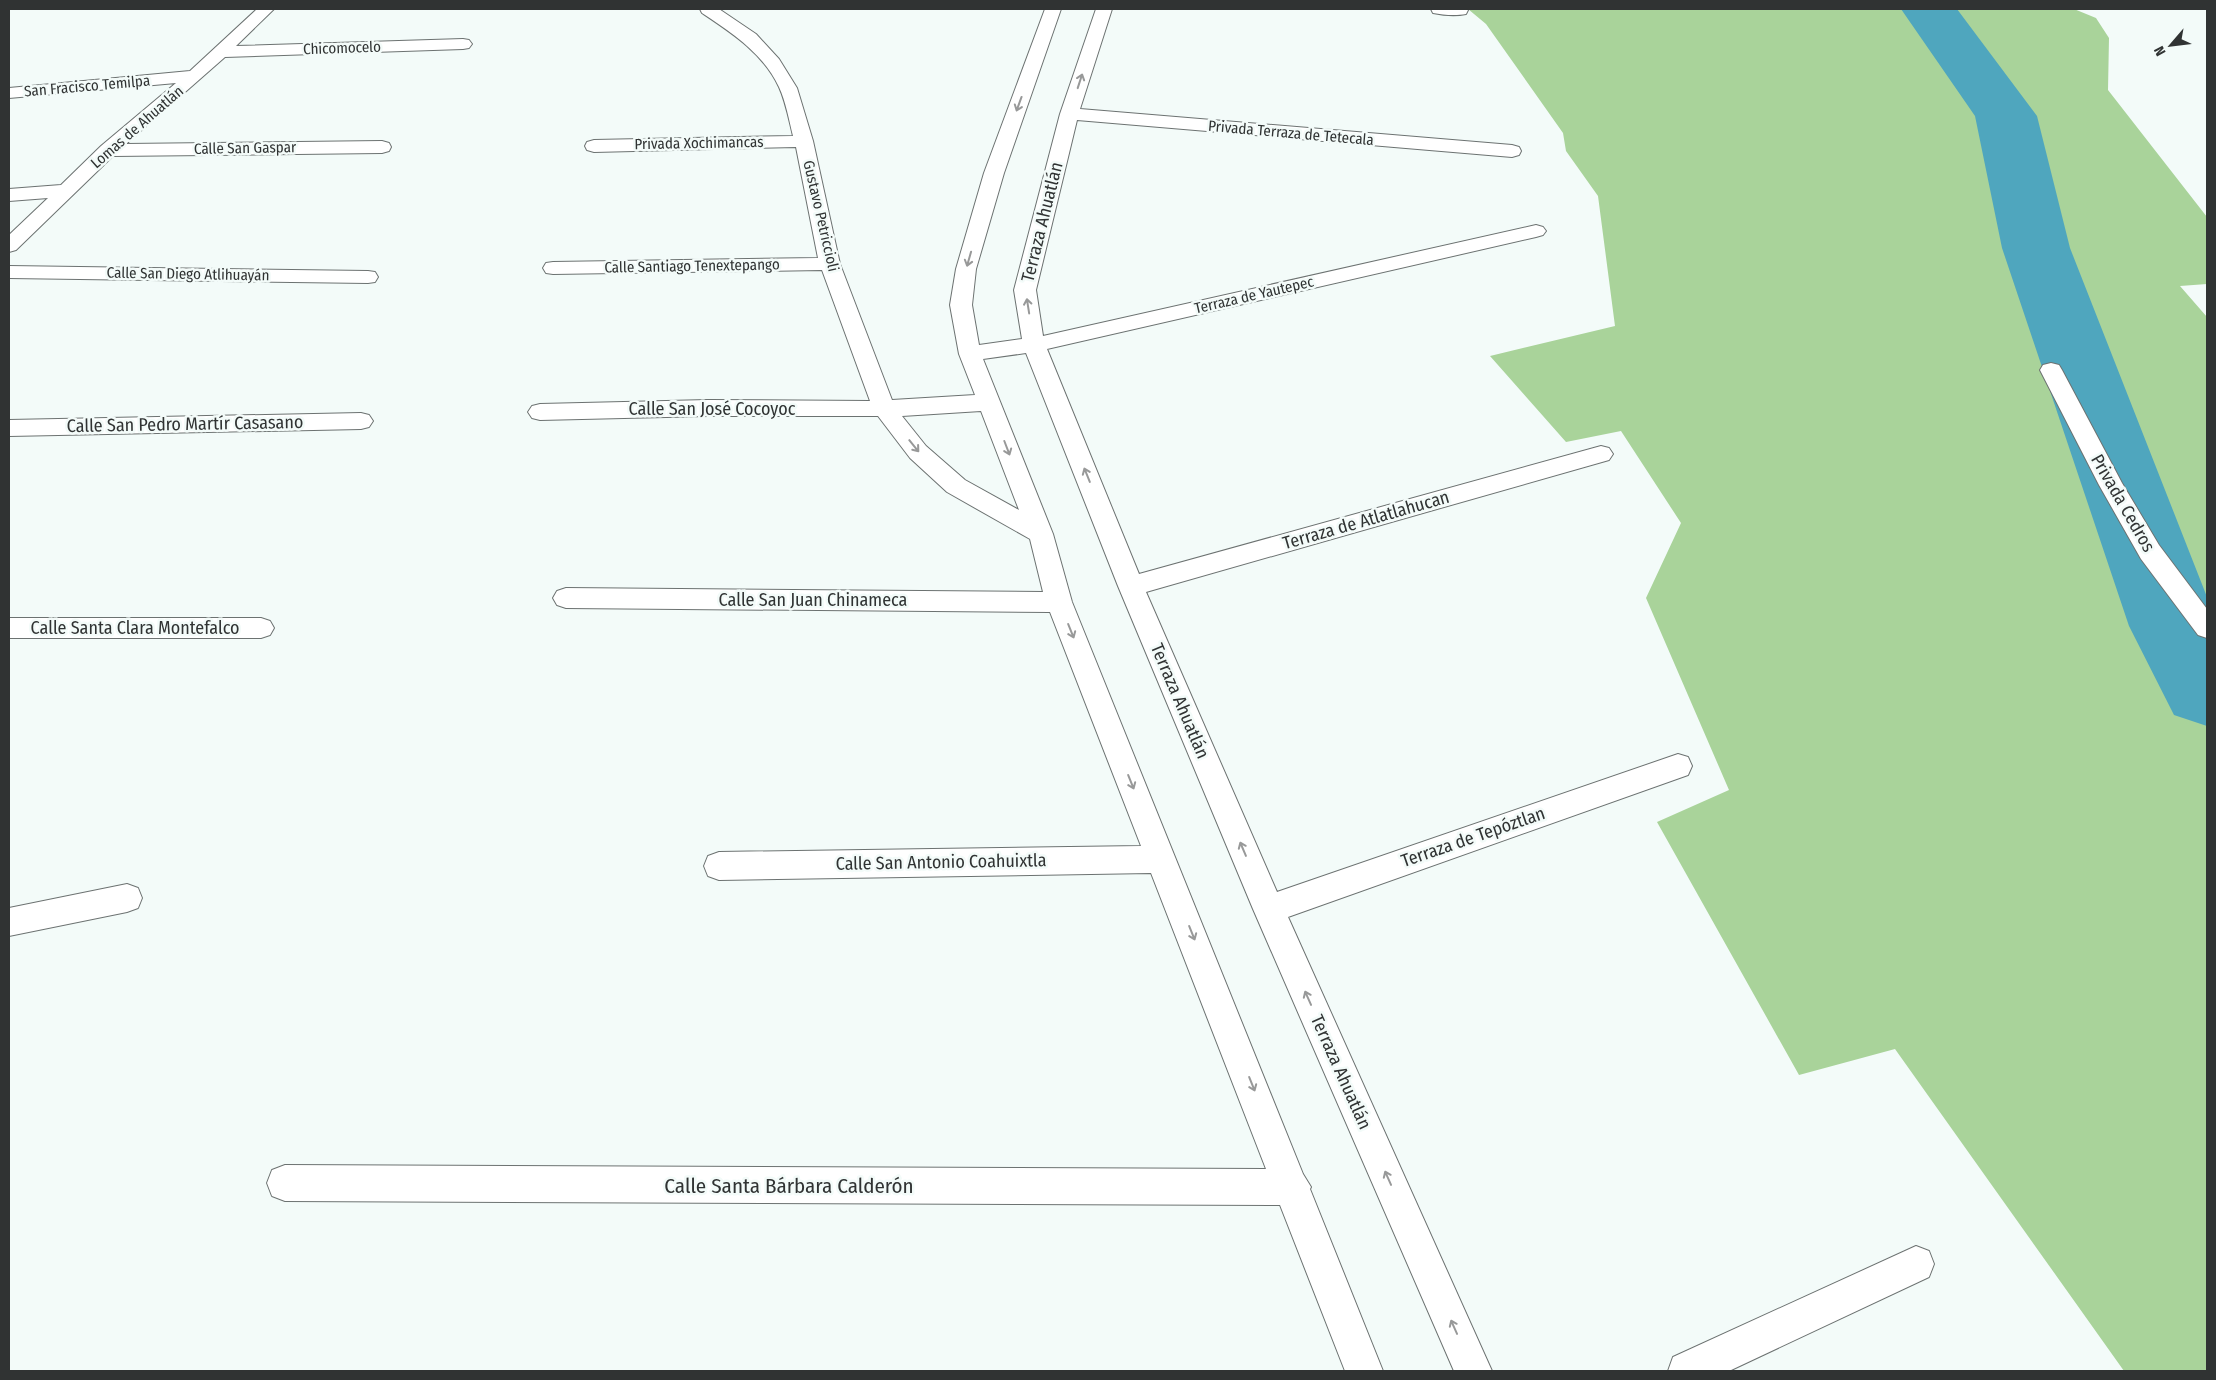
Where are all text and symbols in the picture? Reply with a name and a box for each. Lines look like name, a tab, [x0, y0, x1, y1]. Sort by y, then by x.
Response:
north arrow	[2146, 20, 2196, 70]
street label: Chicomocelo	[303, 38, 381, 58]
text: N	[2150, 43, 2169, 59]
street label: San Fracisco Temilpa	[23, 72, 151, 100]
one-way arrow	[1076, 74, 1085, 90]
street label: Lomas de Ahuatlán	[87, 82, 187, 172]
one-way arrow	[1014, 96, 1023, 111]
street label: Privada Terraza de Tetecala	[1207, 117, 1375, 149]
street label: Privada Xochimancas	[634, 133, 764, 153]
street label: Calle San Gaspar	[194, 138, 297, 158]
street label: Gustavo Petriccioli	[799, 159, 843, 273]
street label: Terraza Ahuatlán	[1016, 160, 1068, 284]
one-way arrow	[964, 250, 974, 266]
street label: Calle Santiago Tenextepango	[604, 255, 780, 277]
street label: Calle San Diego Atlihuayán	[106, 264, 270, 284]
street label: Terraza de Yautepec	[1193, 272, 1316, 317]
one-way arrow	[1023, 299, 1033, 315]
street label: Calle San José Cocoyoc	[629, 398, 796, 420]
street label: Calle San Pedro Martír Casasano	[67, 411, 303, 437]
one-way arrow	[908, 439, 919, 452]
one-way arrow	[1003, 439, 1012, 455]
street label: Privada Cedros	[2086, 450, 2160, 556]
one-way arrow	[1082, 468, 1091, 483]
street label: Terraza de Atlatlahucan	[1280, 486, 1452, 554]
street label: Calle San Juan Chinameca	[719, 589, 908, 611]
street label: Calle Santa Clara Montefalco	[31, 617, 239, 639]
one-way arrow	[1066, 623, 1076, 638]
street label: Terraza Ahuatlán	[1146, 640, 1214, 762]
one-way arrow	[1127, 774, 1137, 789]
street label: Terraza de Tepóztlan	[1398, 802, 1548, 872]
one-way arrow	[1237, 842, 1247, 857]
street label: Calle San Antonio Coahuixtla	[835, 849, 1047, 875]
one-way arrow	[1188, 925, 1197, 940]
one-way arrow	[1302, 991, 1312, 1006]
street label: Terraza Ahuatlán	[1306, 1011, 1376, 1133]
one-way arrow	[1247, 1076, 1257, 1091]
one-way arrow	[1382, 1171, 1392, 1186]
street label: Calle Santa Bárbara Calderón	[664, 1173, 914, 1199]
one-way arrow	[1448, 1320, 1458, 1335]

